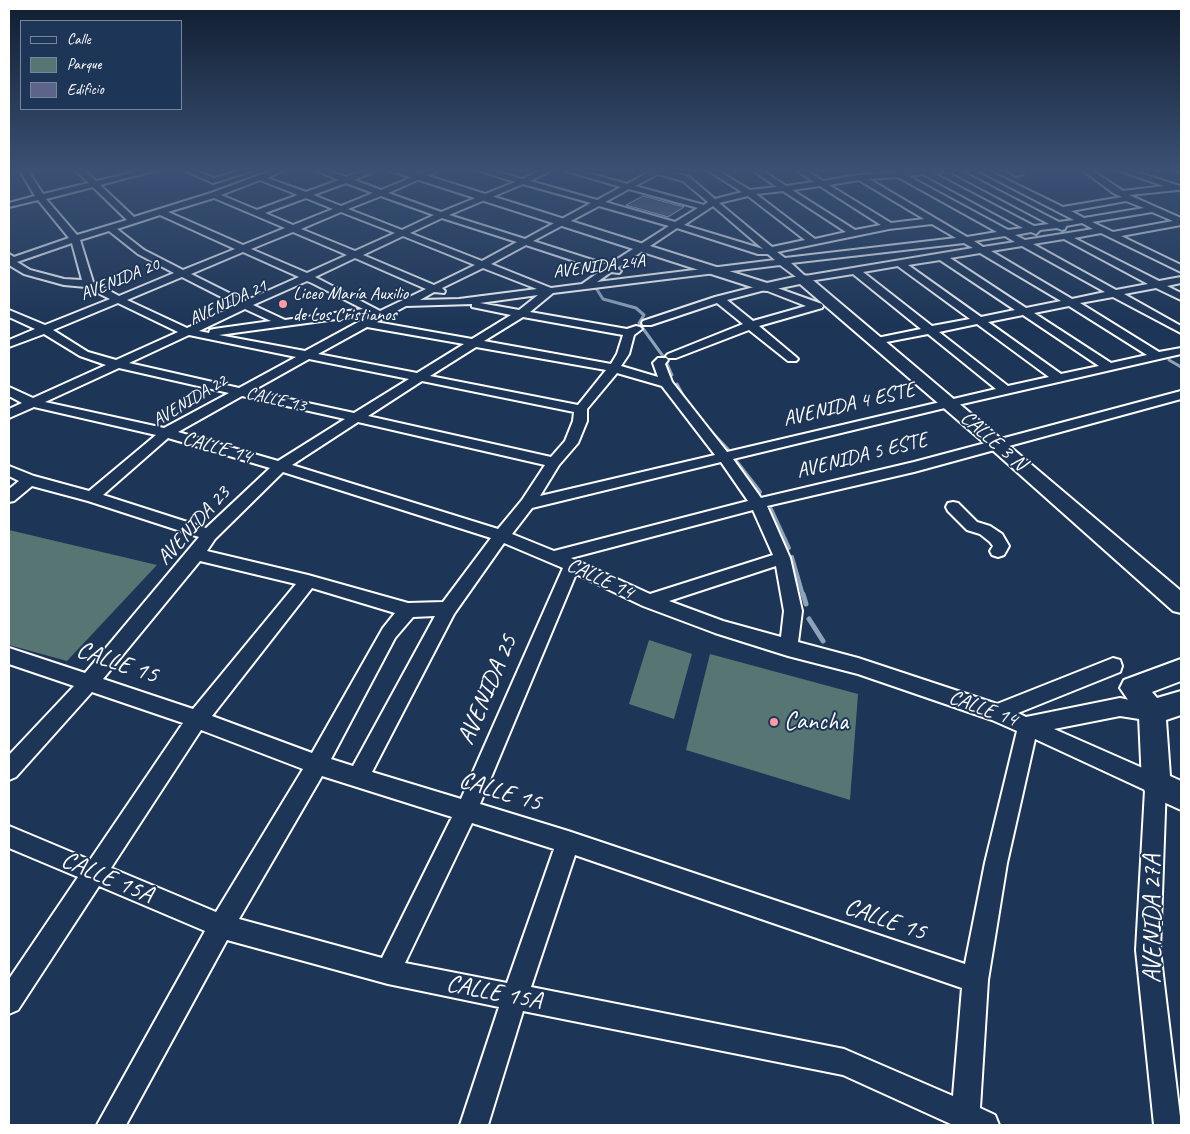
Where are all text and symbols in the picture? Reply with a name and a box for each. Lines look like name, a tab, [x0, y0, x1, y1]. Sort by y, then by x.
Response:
legend	[20, 20, 182, 110]
text: Calle	[67, 30, 91, 49]
text: Parque	[67, 55, 101, 74]
text: Edificio	[67, 80, 104, 99]
street label: AVENIDA 24A	[552, 251, 646, 283]
street label: AVENIDA 20	[77, 254, 163, 306]
street label: AVENIDA 21	[186, 276, 270, 330]
place label: Liceo María Auxilio de Los Cristianos	[293, 283, 408, 326]
marker: Liceo María Auxilio de Los Cristianos	[277, 298, 289, 310]
street label: AVENIDA 22	[149, 370, 231, 432]
street label: AVENIDA 4 ESTE	[781, 378, 917, 432]
street label: CALLE 13	[244, 383, 308, 417]
street label: CALLE 3 N	[955, 406, 1031, 476]
street label: CALLE 14	[179, 426, 255, 470]
street label: AVENIDA 5 ESTE	[794, 428, 930, 484]
street label: AVENIDA 23	[152, 481, 236, 571]
street label: CALLE 14	[563, 553, 637, 605]
street label: AVENIDA 25	[452, 631, 524, 749]
street label: CALLE 15	[72, 635, 162, 691]
street label: CALLE 14	[945, 685, 1021, 733]
place label: Cancha	[784, 707, 848, 737]
marker: Cancha	[768, 716, 780, 728]
street label: CALLE 15	[455, 765, 545, 819]
street label: CALLE 15A	[57, 845, 157, 911]
street label: AVENIDA 27A	[1138, 855, 1168, 983]
street label: CALLE 15	[840, 892, 930, 948]
street label: CALLE 15A	[444, 969, 544, 1017]

